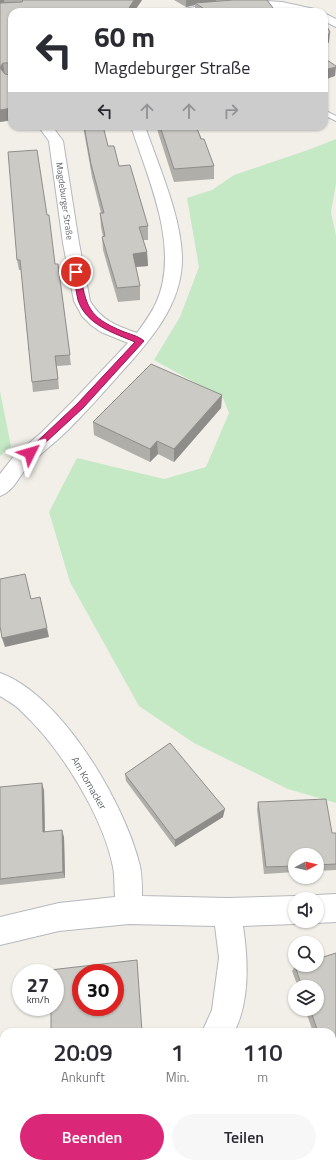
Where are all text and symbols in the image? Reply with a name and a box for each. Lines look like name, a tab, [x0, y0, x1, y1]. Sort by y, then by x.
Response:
text: 60 m	[94, 15, 155, 58]
icon: left	[28, 24, 80, 76]
text: Magdeburger Straße	[94, 54, 250, 81]
icon: left	[94, 100, 116, 122]
icon: ahead	[136, 100, 158, 122]
icon: ahead	[178, 100, 200, 122]
icon: right	[220, 100, 242, 122]
street label: Magdeburger Straße	[53, 161, 77, 241]
pin	[59, 255, 93, 289]
icon: arrive	[65, 261, 87, 283]
position arrow	[9, 432, 51, 474]
street label: Am Kornacker	[68, 754, 110, 813]
north arrow	[288, 848, 324, 884]
map controls	[288, 848, 324, 1016]
button: sound	[288, 892, 324, 928]
button: search	[288, 936, 324, 972]
speed limit sign: 30	[72, 964, 124, 1016]
text: 27	[27, 969, 49, 1000]
button: layers	[288, 980, 324, 1016]
text: km/h	[27, 992, 49, 1007]
text: 20:09	[53, 1034, 113, 1070]
text: 1	[171, 1034, 184, 1070]
text: 110	[242, 1034, 283, 1070]
text: Ankunft	[61, 1067, 105, 1087]
text: Min.	[166, 1067, 189, 1087]
text: m	[257, 1067, 268, 1087]
button: Beenden	[20, 1114, 164, 1160]
button: Teilen	[172, 1114, 316, 1160]

